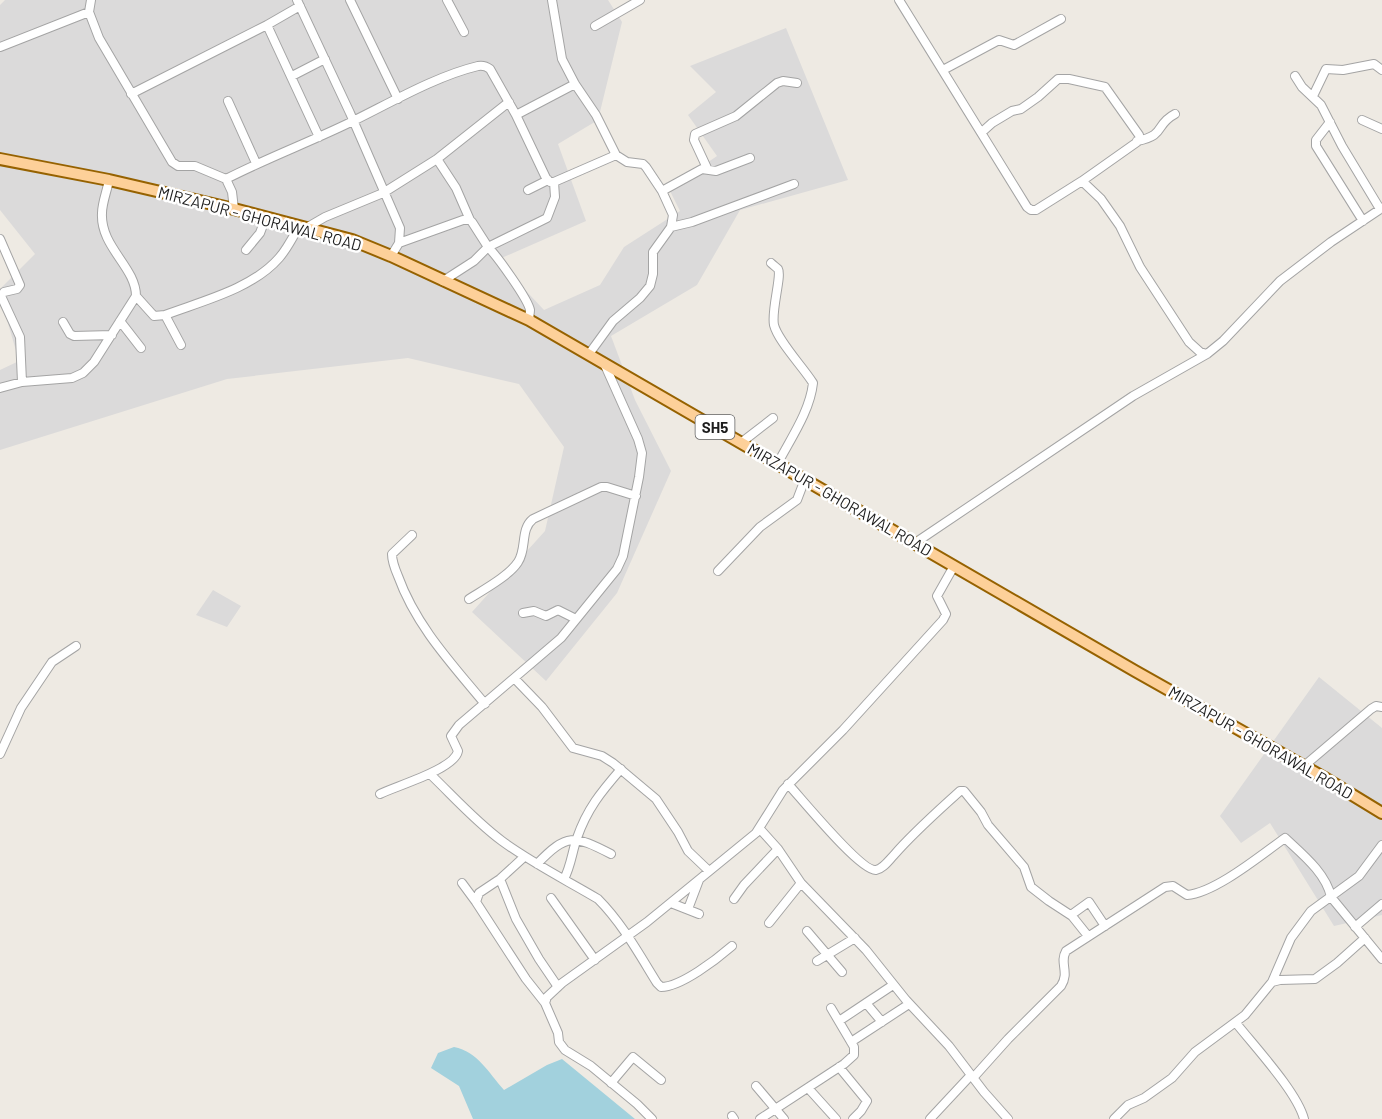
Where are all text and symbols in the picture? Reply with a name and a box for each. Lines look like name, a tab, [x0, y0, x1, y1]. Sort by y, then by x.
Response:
street label: MIRZAPUR - GHORAWAL ROAD	[156, 182, 364, 254]
road number: SH5	[696, 415, 734, 439]
street label: MIRZAPUR - GHORAWAL ROAD	[744, 438, 936, 560]
street label: MIRZAPUR - GHORAWAL ROAD	[1165, 681, 1357, 803]

